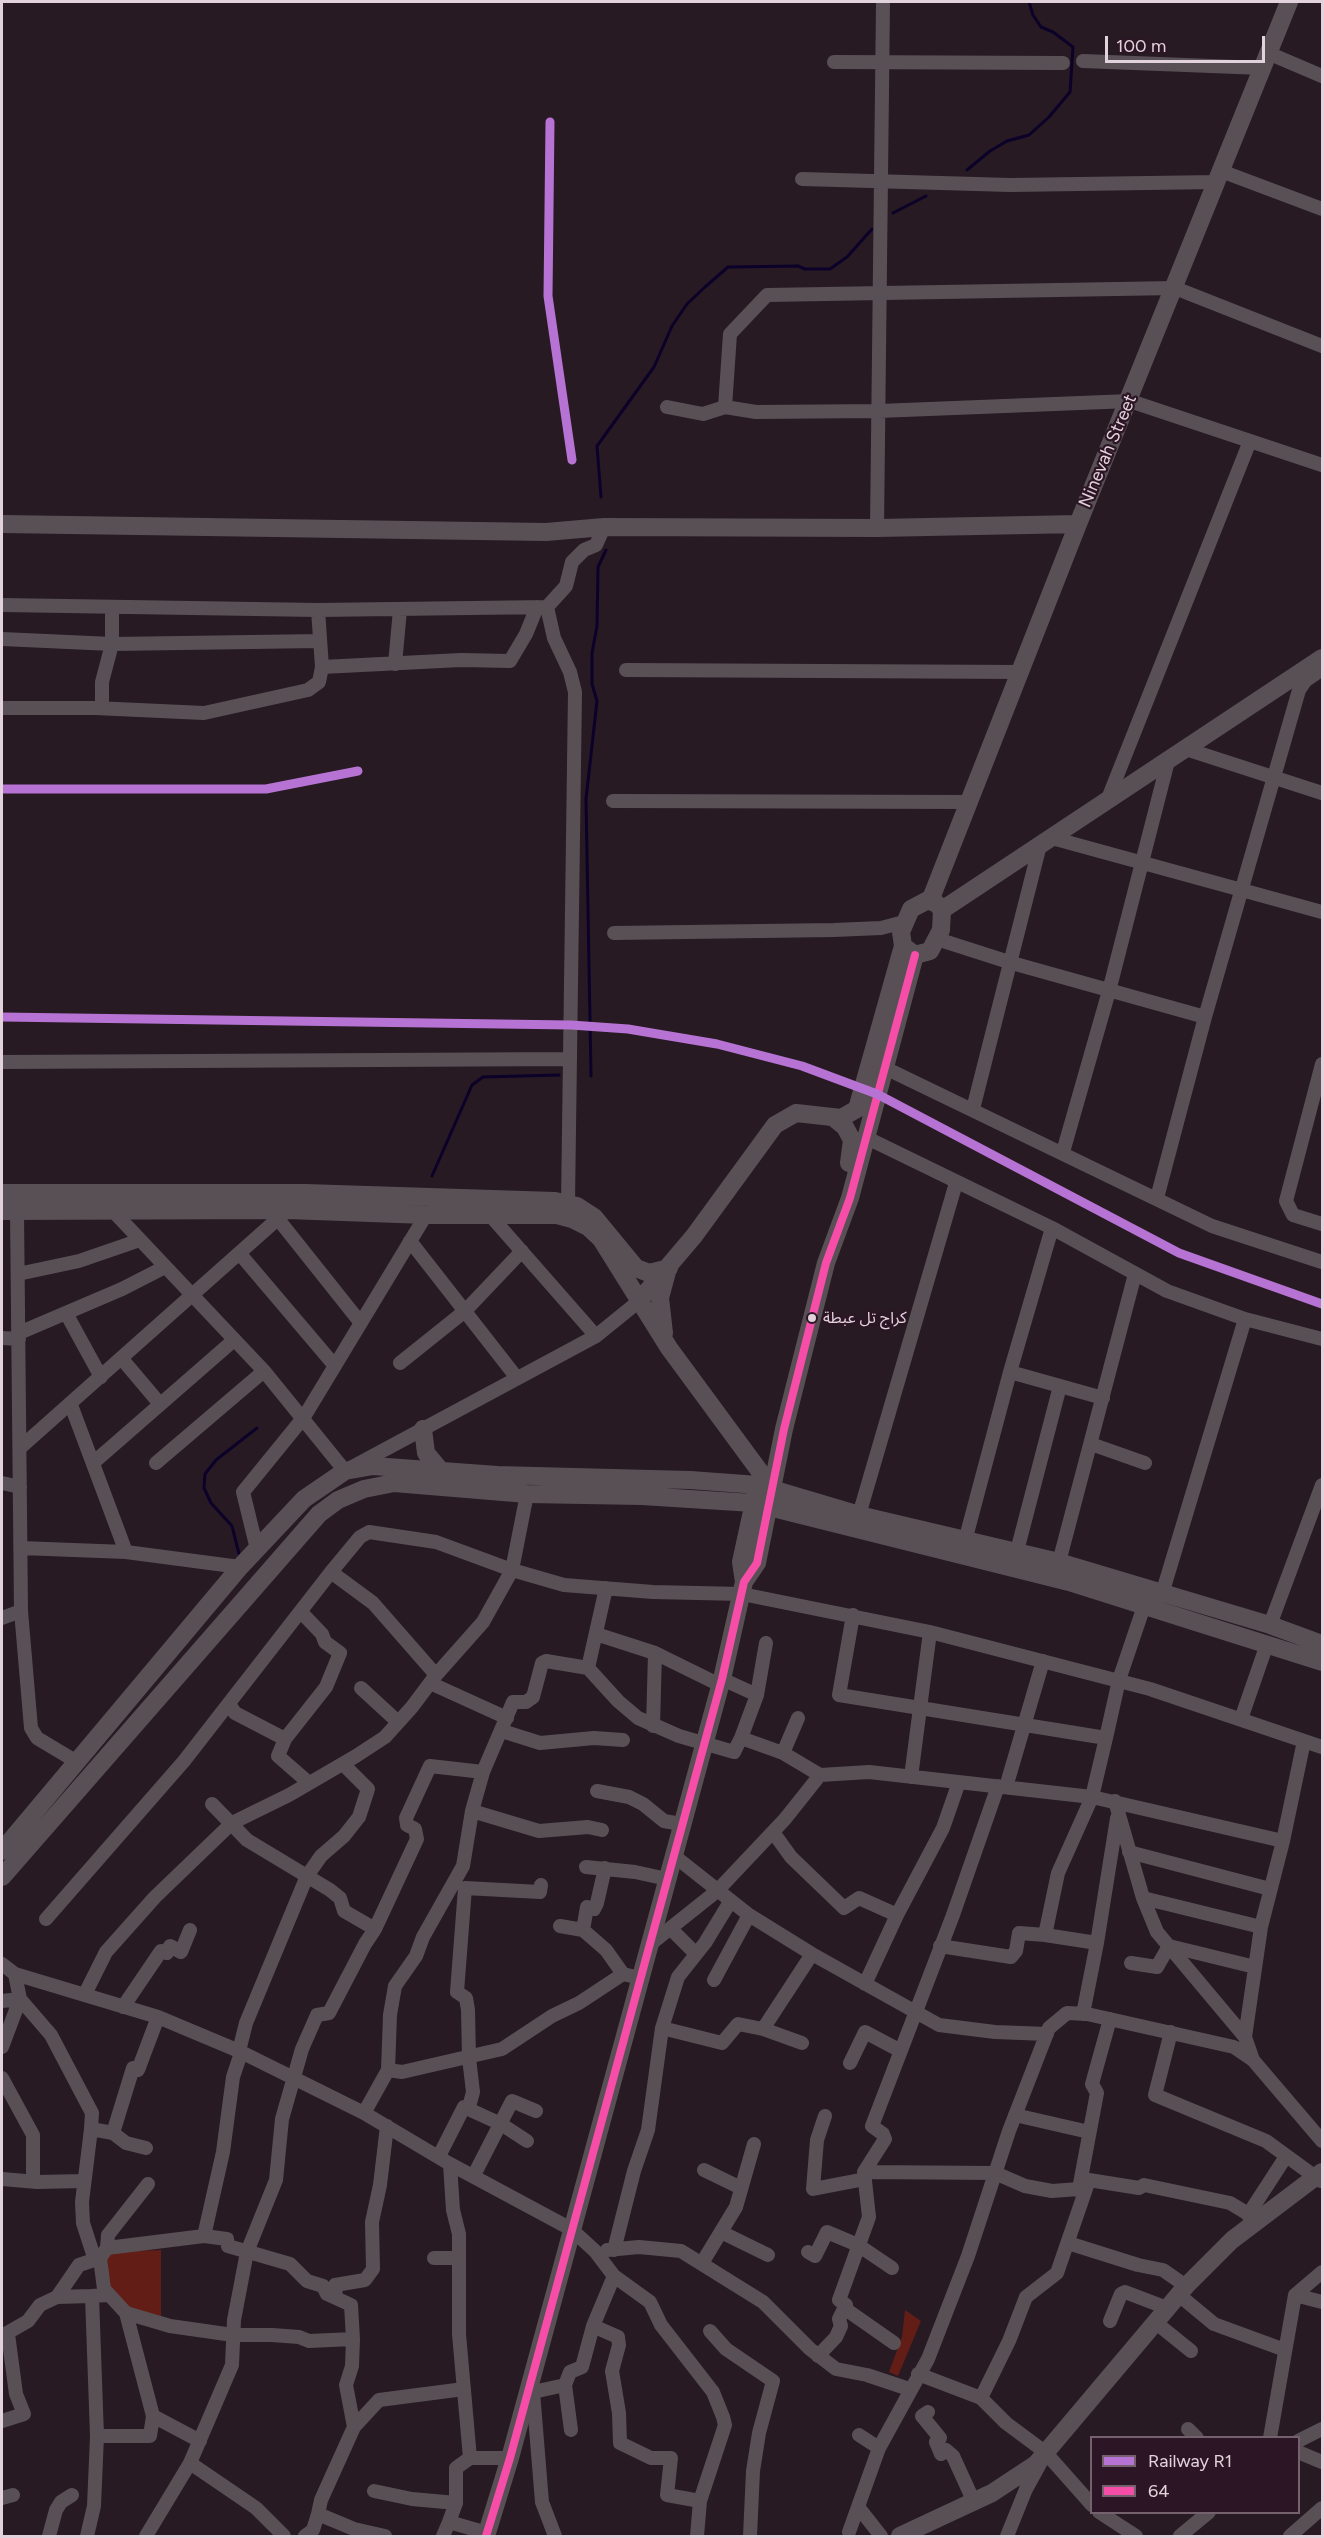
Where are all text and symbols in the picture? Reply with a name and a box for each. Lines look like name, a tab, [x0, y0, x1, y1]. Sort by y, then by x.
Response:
scale bar	[1108, 24, 1268, 62]
text: 100 m	[1116, 35, 1166, 57]
street label: Ninevah Street	[1074, 391, 1142, 511]
place label: كراج تل عبطة	[823, 1308, 907, 1328]
marker: كراج تل عبطة	[806, 1312, 818, 1324]
legend	[1090, 2436, 1300, 2514]
text: Railway R1	[1148, 2450, 1232, 2472]
text: 64	[1148, 2480, 1169, 2502]

